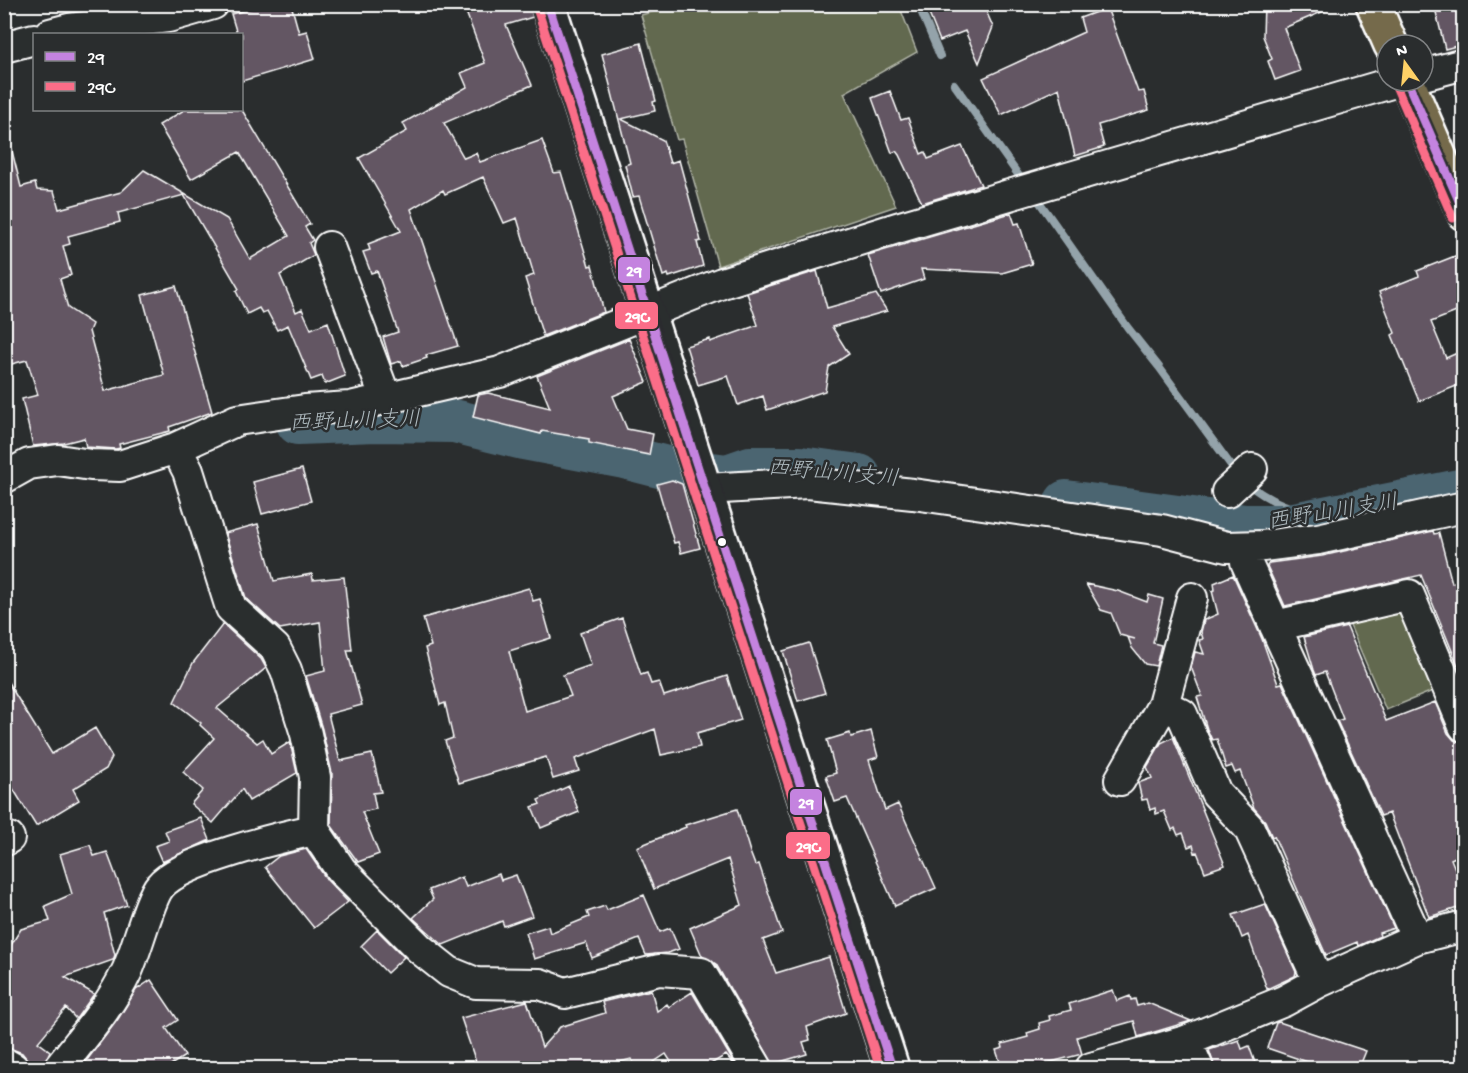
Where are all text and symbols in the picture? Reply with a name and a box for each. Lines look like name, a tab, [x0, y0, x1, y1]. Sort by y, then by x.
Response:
legend	[33, 33, 243, 111]
north arrow	[1375, 33, 1435, 93]
text: N	[1395, 41, 1410, 62]
text: 29	[87, 49, 105, 70]
text: 29C	[87, 79, 116, 100]
line badge: 29	[617, 256, 651, 284]
text: 29	[626, 264, 642, 283]
line badge: 29C	[614, 301, 659, 330]
text: 29C	[625, 310, 651, 329]
water label: 西野山川支川	[289, 407, 421, 438]
water label: 西野山川支川	[766, 455, 900, 494]
water label: 西野山川支川	[1266, 490, 1400, 537]
unlabelled marker	[716, 536, 728, 548]
line badge: 29	[789, 788, 823, 816]
text: 29	[798, 796, 814, 815]
line badge: 29C	[785, 831, 831, 860]
text: 29C	[796, 840, 822, 859]

